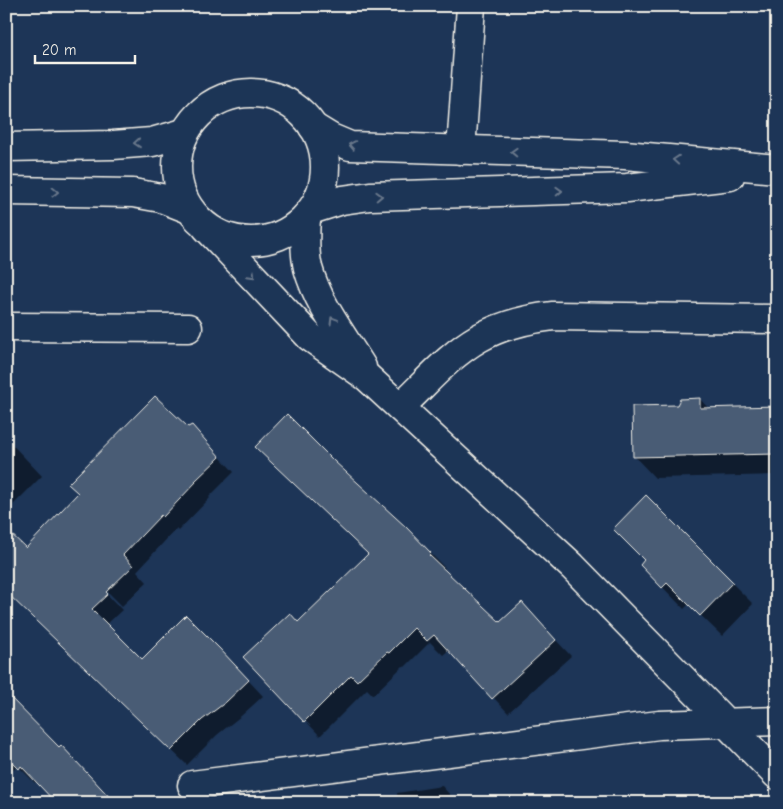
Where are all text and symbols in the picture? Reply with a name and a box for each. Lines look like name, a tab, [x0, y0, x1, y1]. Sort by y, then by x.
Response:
scale bar	[35, 32, 135, 64]
text: 20 m	[42, 41, 76, 59]
one-way arrow	[133, 137, 141, 148]
one-way arrow	[347, 140, 356, 151]
one-way arrow	[509, 147, 517, 157]
one-way arrow	[672, 155, 680, 166]
one-way arrow	[555, 185, 563, 196]
one-way arrow	[52, 187, 59, 197]
one-way arrow	[376, 191, 383, 201]
one-way arrow	[246, 269, 255, 278]
one-way arrow	[330, 317, 340, 326]

